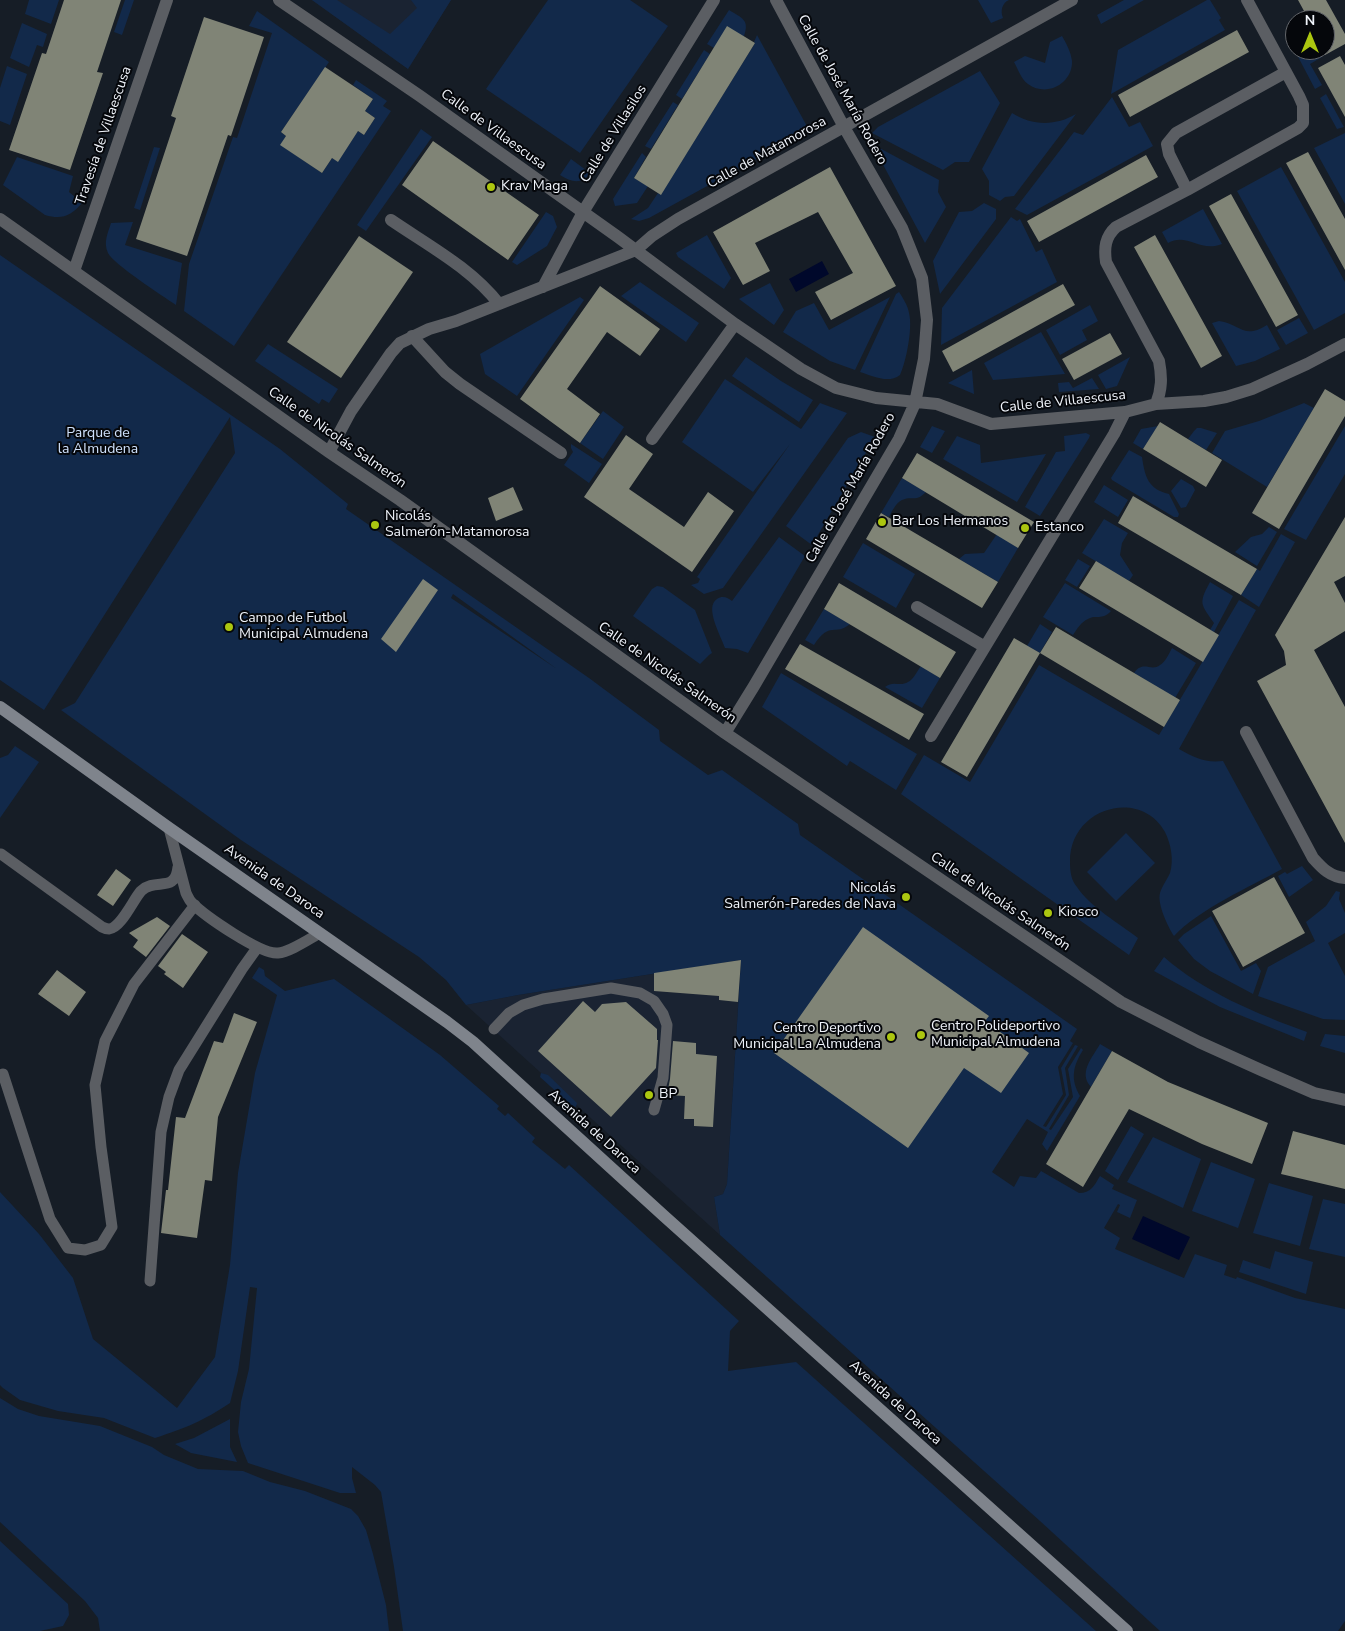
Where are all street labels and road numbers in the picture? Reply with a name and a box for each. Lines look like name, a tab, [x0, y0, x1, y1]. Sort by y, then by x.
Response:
street label: Calle de José María Rodero	[794, 12, 890, 168]
street label: Travesía de Villaescusa	[72, 64, 136, 208]
street label: Calle de Villasilos	[577, 82, 651, 186]
street label: Calle de Villaescusa	[437, 86, 549, 174]
street label: Calle de Matamorosa	[705, 113, 829, 193]
street label: Calle de Nicolás Salmerón	[265, 384, 409, 492]
street label: Calle de Villaescusa	[999, 387, 1127, 417]
street label: Calle de José María Rodero	[803, 410, 899, 566]
street label: Calle de Nicolás Salmerón	[595, 619, 739, 727]
street label: Avenida de Daroca	[221, 841, 327, 923]
street label: Calle de Nicolás Salmerón	[927, 849, 1073, 955]
street label: Avenida de Daroca	[544, 1086, 644, 1178]
street label: Avenida de Daroca	[845, 1357, 945, 1449]

